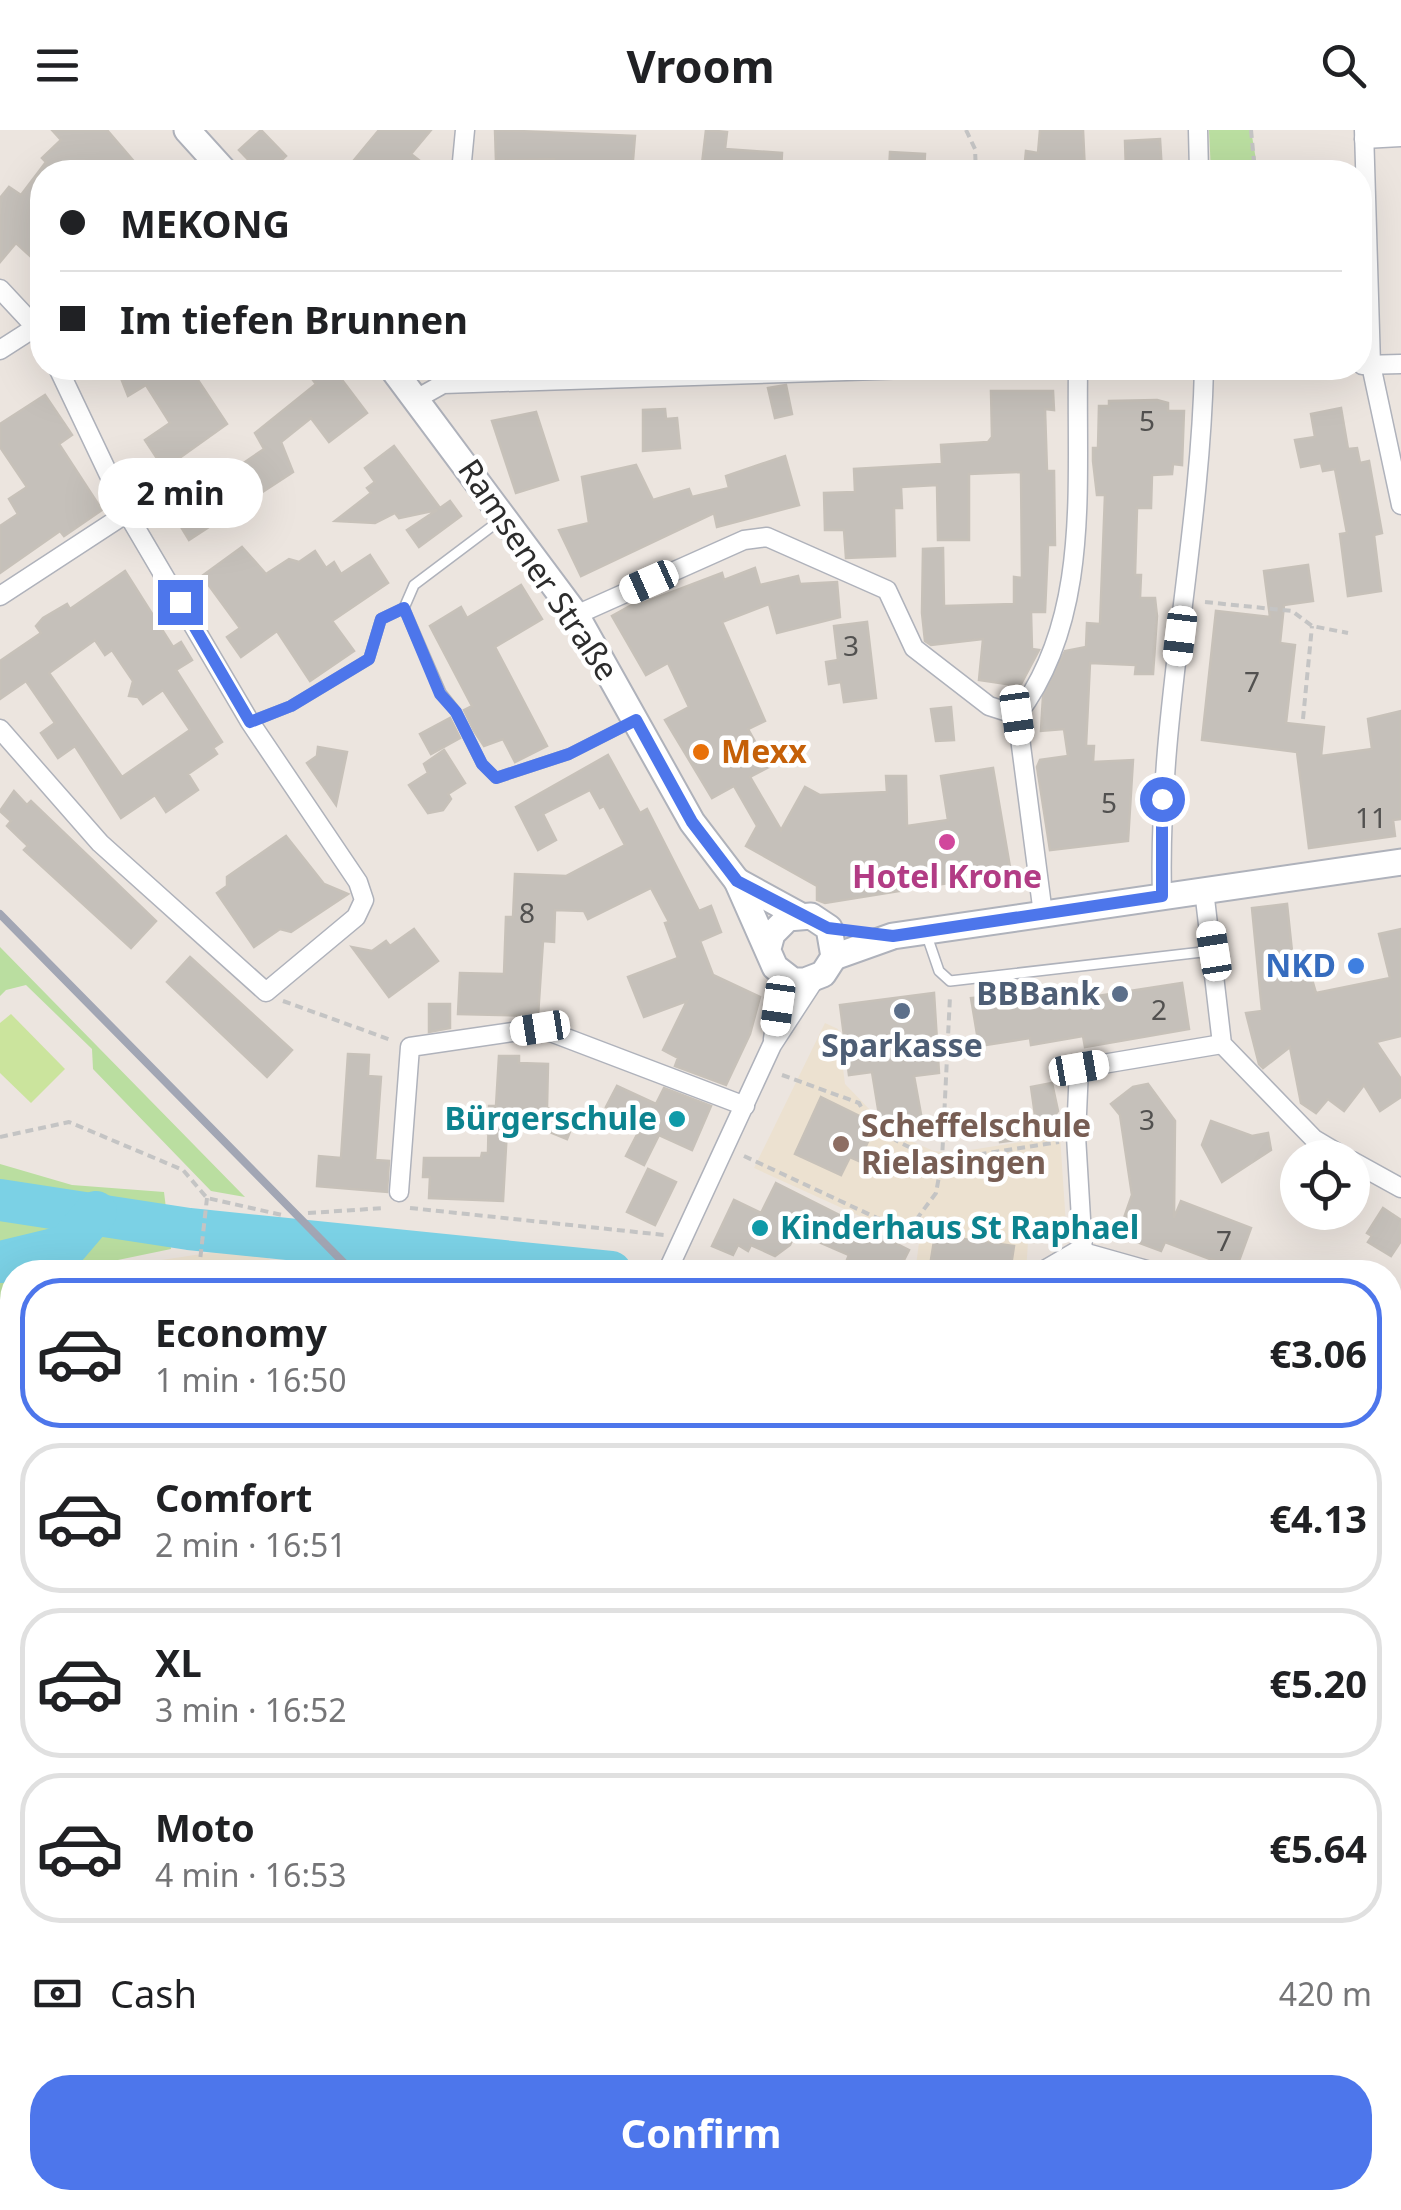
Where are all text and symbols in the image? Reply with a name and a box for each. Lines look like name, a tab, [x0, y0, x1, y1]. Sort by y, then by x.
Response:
text: Vroom	[626, 35, 775, 96]
icon: menu	[30, 38, 85, 93]
icon: search	[1316, 38, 1371, 93]
text: MEKONG	[120, 197, 290, 249]
text: Im tiefen Brunnen	[120, 293, 468, 345]
house number: 5	[1139, 401, 1155, 439]
street label: Ramsener Straße	[449, 450, 629, 688]
callout: 2 min	[98, 457, 262, 527]
text: 2 min	[136, 471, 225, 514]
car	[615, 556, 683, 608]
route end	[158, 580, 203, 625]
car	[1161, 604, 1199, 668]
house number: 3	[843, 626, 859, 664]
house number: 7	[1244, 662, 1260, 700]
car	[998, 683, 1036, 747]
place label: Mexx	[721, 729, 807, 772]
marker: Mexx	[690, 741, 712, 763]
route start	[1140, 777, 1185, 822]
house number: 5	[1101, 783, 1117, 821]
house number: 11	[1355, 798, 1387, 836]
marker: Hotel Krone	[936, 831, 958, 853]
place label: Hotel Krone	[852, 854, 1042, 897]
house number: 8	[519, 893, 535, 931]
car	[1194, 919, 1234, 983]
place label: NKD	[1265, 943, 1336, 986]
marker: NKD	[1345, 955, 1367, 977]
place label: BBBank	[976, 971, 1100, 1014]
car	[759, 974, 797, 1038]
marker: BBBank	[1109, 983, 1131, 1005]
house number: 2	[1151, 990, 1167, 1028]
marker: Sparkasse	[891, 1000, 913, 1022]
car	[508, 1008, 572, 1048]
place label: Sparkasse	[821, 1023, 983, 1066]
car	[1047, 1048, 1111, 1088]
place label: Bürgerschule	[444, 1096, 657, 1139]
house number: 3	[1139, 1100, 1155, 1138]
place label: Scheffelschule Rielasingen	[861, 1103, 1091, 1183]
marker: Bürgerschule	[666, 1108, 688, 1130]
marker: Scheffelschule Rielasingen	[830, 1133, 852, 1155]
map controls	[1280, 1140, 1370, 1230]
button: locate	[1280, 1140, 1370, 1230]
place label: Kinderhaus St Raphael	[780, 1205, 1139, 1248]
marker: Kinderhaus St Raphael	[749, 1217, 771, 1239]
house number: 7	[1216, 1221, 1232, 1259]
text: Economy	[155, 1306, 327, 1358]
icon: car	[35, 1308, 125, 1398]
text: €3.06	[1269, 1327, 1367, 1379]
text: 1 min · 16:50	[155, 1358, 347, 1401]
text: Comfort	[155, 1471, 312, 1523]
icon: car	[35, 1473, 125, 1563]
text: €4.13	[1269, 1492, 1367, 1544]
text: 2 min · 16:51	[155, 1523, 347, 1566]
text: XL	[155, 1636, 202, 1688]
icon: car	[35, 1638, 125, 1728]
text: €5.20	[1269, 1657, 1367, 1709]
text: 3 min · 16:52	[155, 1688, 347, 1731]
text: Moto	[155, 1801, 255, 1853]
icon: car	[35, 1803, 125, 1893]
text: €5.64	[1269, 1822, 1367, 1874]
text: 4 min · 16:53	[155, 1853, 347, 1896]
icon: cash	[30, 1966, 85, 2021]
text: Cash	[110, 1967, 197, 2019]
text: 420 m	[1279, 1972, 1372, 2015]
button: Confirm	[30, 2075, 1372, 2190]

